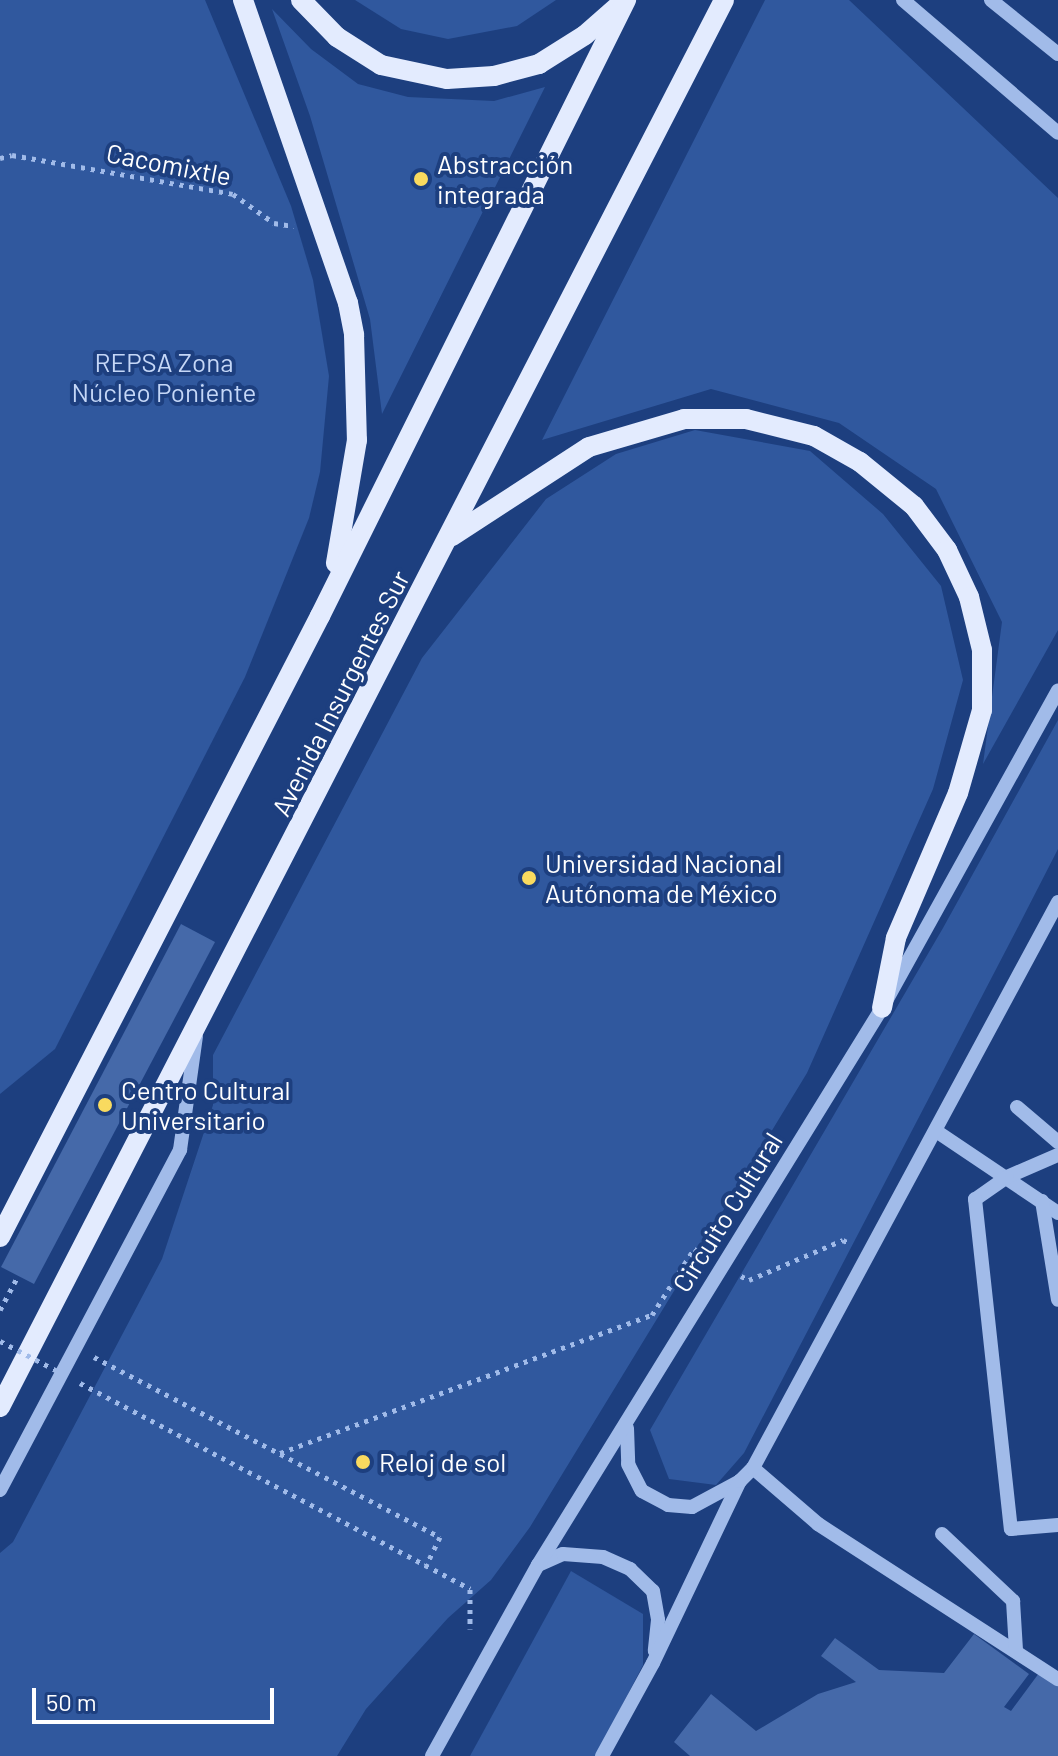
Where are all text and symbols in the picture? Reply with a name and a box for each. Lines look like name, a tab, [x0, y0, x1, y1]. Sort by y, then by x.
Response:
street label: Cacomixtle	[104, 137, 234, 191]
place label: Abstracción integrada	[437, 148, 573, 210]
marker: Abstracción integrada	[412, 170, 430, 188]
park label: REPSA Zona Núcleo Poniente	[72, 346, 256, 408]
street label: Avenida Insurgentes Sur	[265, 565, 415, 821]
place label: Universidad Nacional Autónoma de México	[545, 847, 782, 908]
marker: Universidad Nacional Autónoma de México	[520, 869, 538, 887]
place label: Centro Cultural Universitario	[121, 1074, 291, 1136]
marker: Centro Cultural Universitario	[96, 1096, 114, 1114]
street label: Circuito Cultural	[666, 1127, 788, 1297]
place label: Reloj de sol	[379, 1446, 506, 1478]
marker: Reloj de sol	[354, 1453, 372, 1471]
scale bar	[36, 1672, 278, 1722]
text: 50 m	[46, 1687, 97, 1716]

